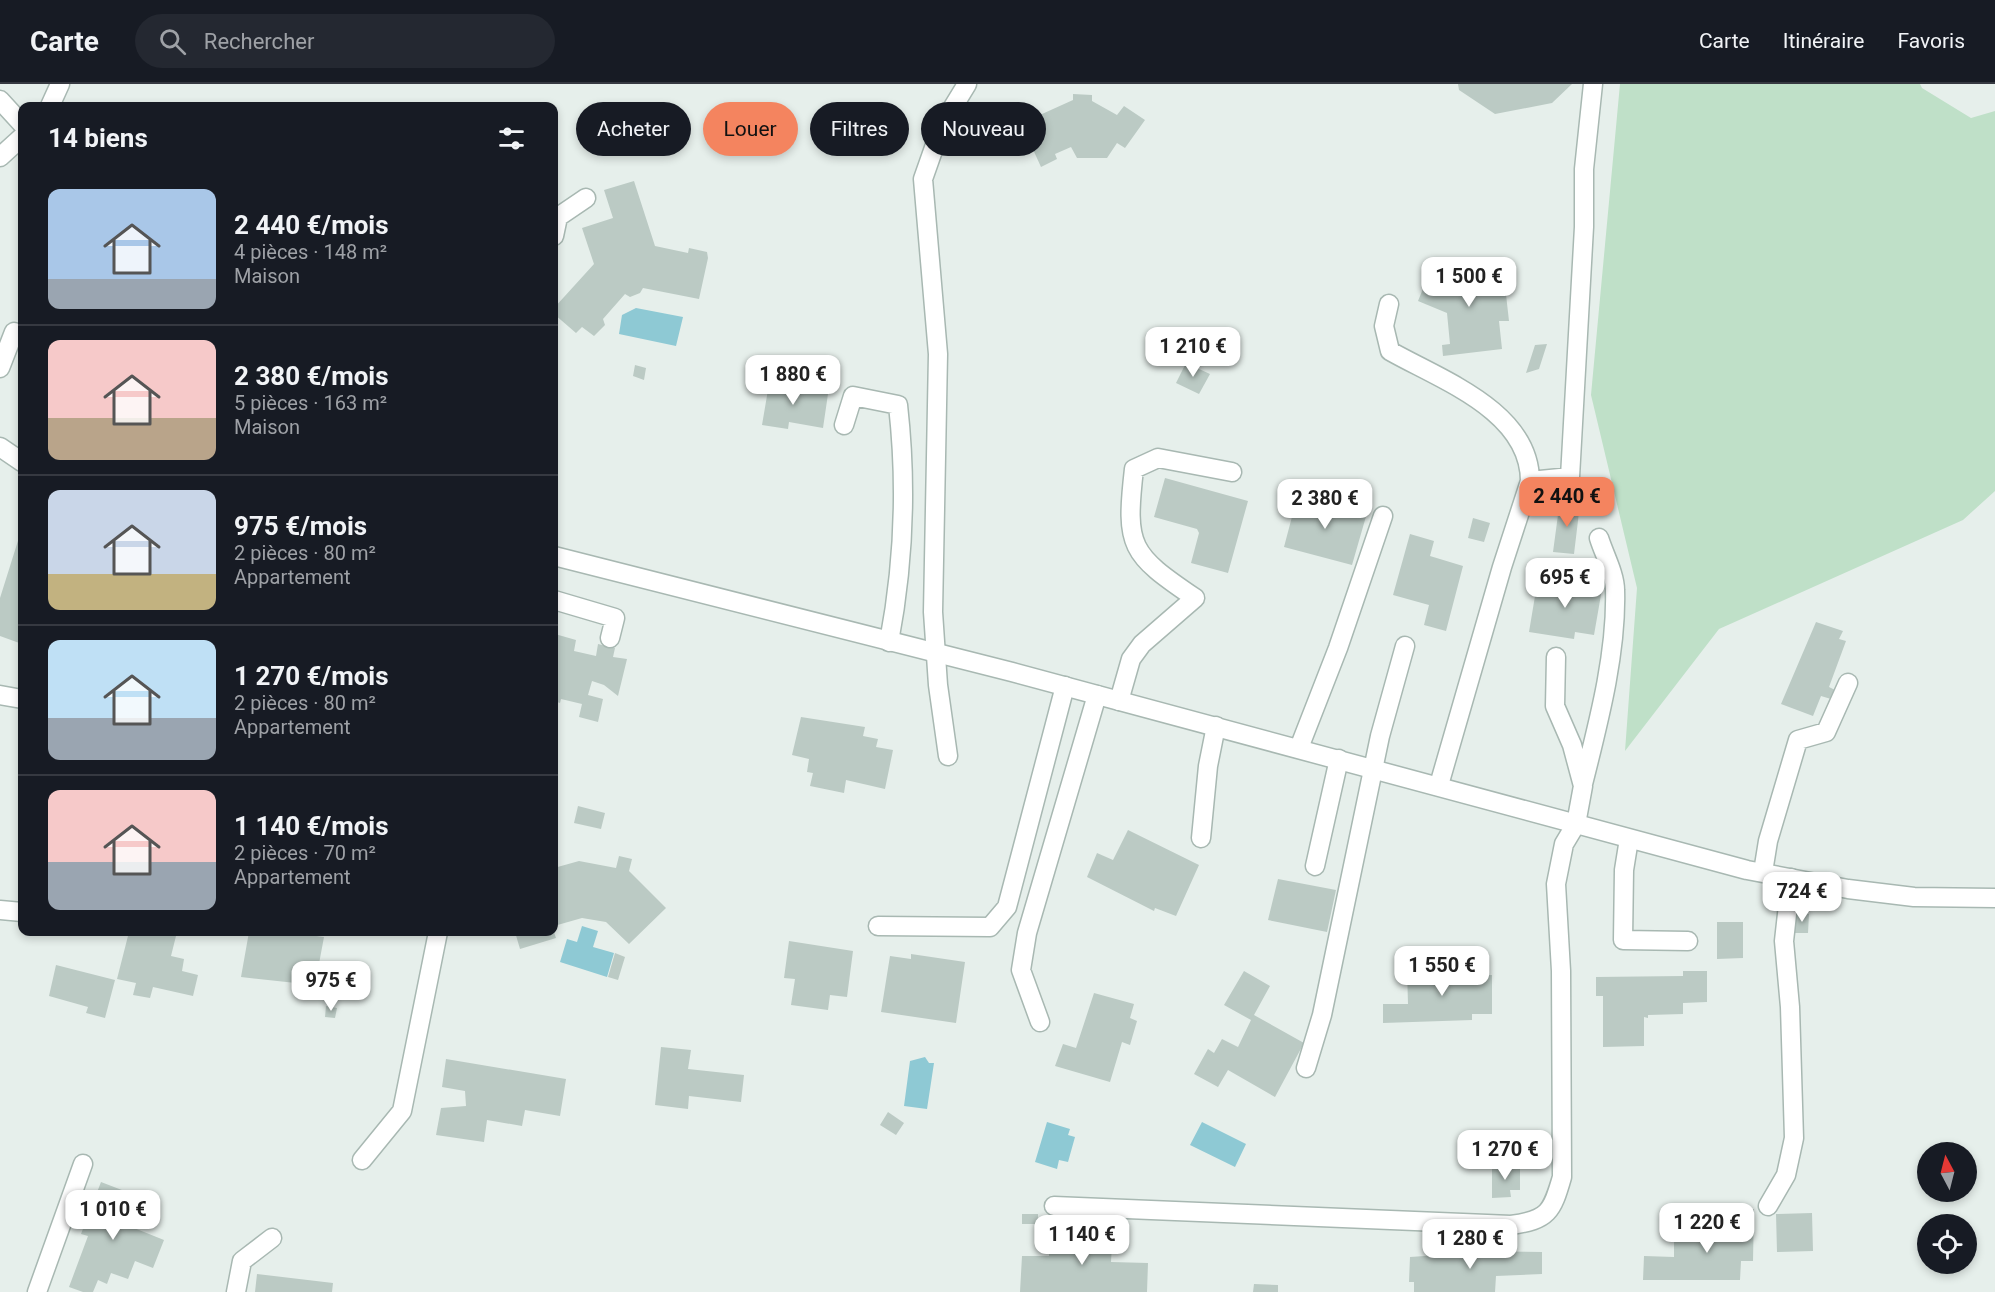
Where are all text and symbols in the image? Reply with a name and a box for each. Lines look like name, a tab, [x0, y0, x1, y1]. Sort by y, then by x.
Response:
search box	[135, 14, 555, 68]
text: Carte	[30, 25, 99, 58]
icon: search	[156, 25, 189, 58]
text: Rechercher	[204, 29, 314, 54]
text: Carte	[1699, 29, 1750, 53]
text: Itinéraire	[1783, 29, 1864, 53]
text: Favoris	[1897, 29, 1965, 53]
chip: Acheter	[576, 102, 691, 156]
chip: Louer	[703, 102, 798, 156]
chip: Filtres	[810, 102, 909, 156]
chip: Nouveau	[921, 102, 1046, 156]
icon: filters	[495, 122, 528, 155]
text: 14 biens	[48, 123, 148, 153]
text: 2 440 €/mois	[234, 210, 389, 240]
icon: home	[96, 213, 168, 285]
text: 4 pièces · 148 m²	[234, 240, 387, 264]
pin: 1 500 €	[1414, 257, 1524, 308]
text: Maison	[234, 264, 300, 288]
text: 1 500 €	[1435, 264, 1503, 288]
pin: 1 210 €	[1138, 327, 1248, 378]
text: 1 210 €	[1159, 334, 1227, 358]
pin: 1 880 €	[738, 355, 848, 406]
text: 2 380 €/mois	[234, 361, 389, 391]
text: 1 880 €	[759, 362, 827, 386]
icon: home	[96, 364, 168, 436]
text: 5 pièces · 163 m²	[234, 391, 387, 415]
text: Maison	[234, 415, 300, 439]
pin: 2 440 €	[1512, 477, 1622, 528]
pin: 2 380 €	[1270, 479, 1380, 530]
text: 2 440 €	[1533, 484, 1601, 508]
text: 2 380 €	[1291, 486, 1359, 510]
text: 975 €/mois	[234, 511, 367, 541]
icon: home	[96, 514, 168, 586]
text: 2 pièces · 80 m²	[234, 541, 376, 565]
pin: 695 €	[1523, 558, 1607, 609]
text: Appartement	[234, 565, 351, 589]
text: 695 €	[1540, 565, 1590, 589]
text: 1 270 €/mois	[234, 661, 389, 691]
icon: home	[96, 664, 168, 736]
text: 2 pièces · 80 m²	[234, 691, 376, 715]
text: Appartement	[234, 715, 351, 739]
text: 1 140 €/mois	[234, 811, 389, 841]
icon: home	[96, 814, 168, 886]
text: 2 pièces · 70 m²	[234, 841, 376, 865]
text: Appartement	[234, 865, 351, 889]
pin: 724 €	[1760, 872, 1844, 923]
text: 724 €	[1777, 879, 1827, 903]
pin: 1 550 €	[1387, 946, 1497, 997]
text: 1 550 €	[1408, 953, 1476, 977]
pin: 975 €	[289, 961, 373, 1012]
text: 975 €	[306, 968, 356, 992]
pin: 1 270 €	[1450, 1130, 1560, 1181]
text: 1 270 €	[1471, 1137, 1539, 1161]
north arrow	[1917, 1142, 1977, 1202]
map controls	[1917, 1142, 1977, 1274]
pin: 1 010 €	[58, 1190, 168, 1241]
text: 1 010 €	[79, 1197, 147, 1221]
pin: 1 220 €	[1652, 1203, 1762, 1254]
text: 1 220 €	[1673, 1210, 1741, 1234]
button: locate	[1917, 1214, 1977, 1274]
pin: 1 140 €	[1027, 1215, 1137, 1266]
pin: 1 280 €	[1415, 1219, 1525, 1270]
text: 1 140 €	[1048, 1222, 1116, 1246]
text: 1 280 €	[1436, 1226, 1504, 1250]

